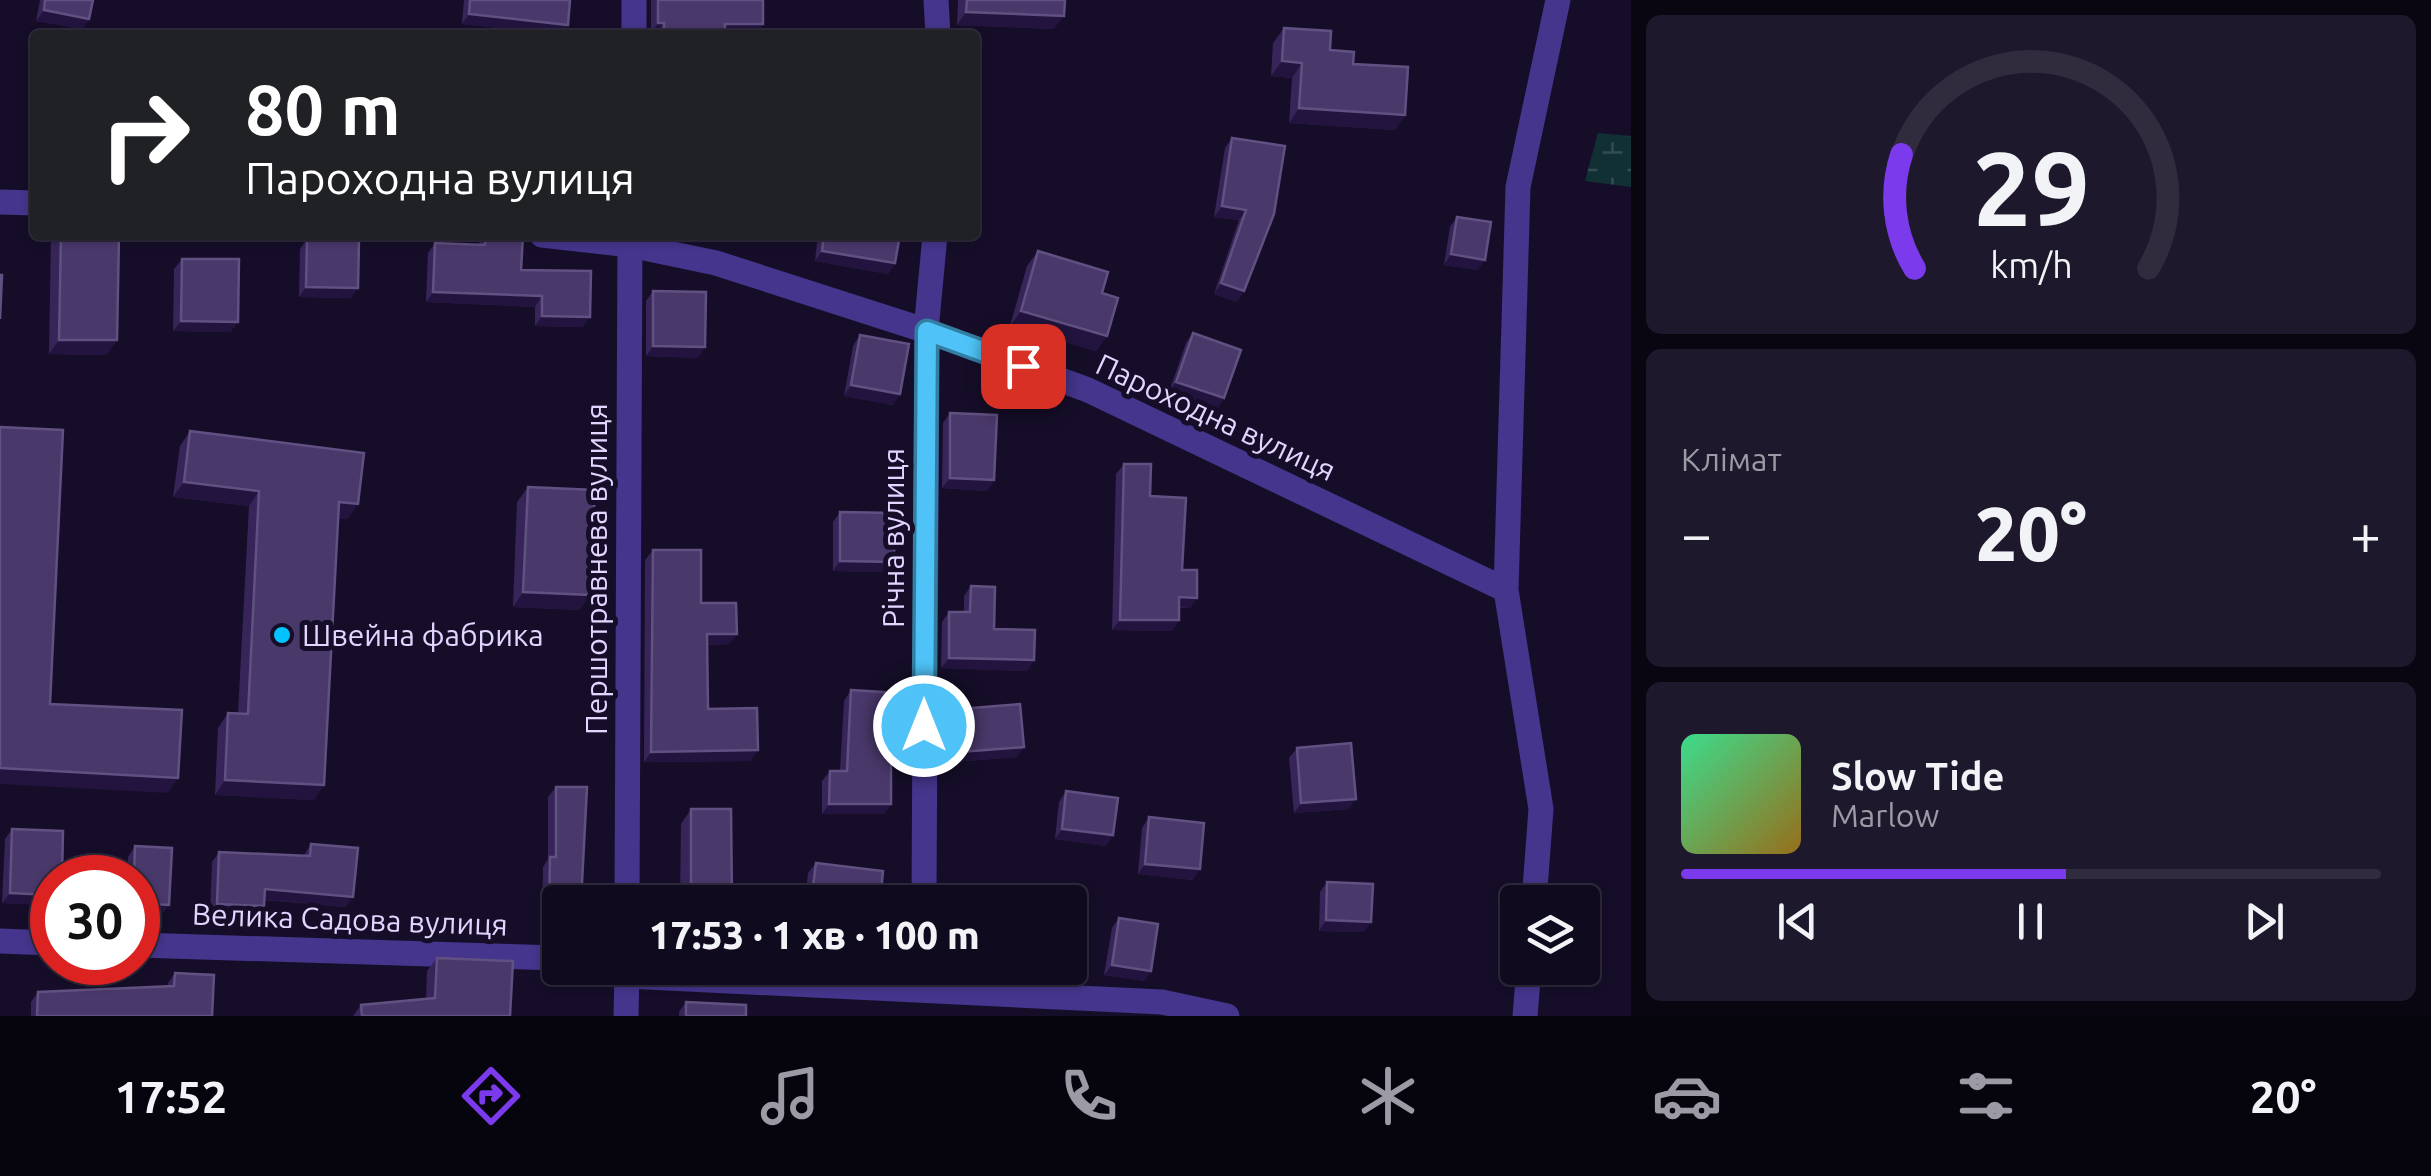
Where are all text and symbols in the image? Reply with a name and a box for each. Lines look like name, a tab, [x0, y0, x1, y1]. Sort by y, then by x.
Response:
icon: right	[80, 70, 210, 200]
text: 80 m	[245, 70, 401, 148]
text: 29	[1972, 129, 2090, 246]
text: Пароходна вулиця	[245, 152, 635, 203]
text: km/h	[1990, 245, 2072, 285]
pin	[981, 324, 1066, 409]
icon: arrive	[996, 339, 1051, 394]
street label: Пароходна вулиця	[1091, 347, 1341, 487]
street label: Першотравнева вулиця	[579, 403, 613, 735]
text: Клімат	[1681, 441, 1782, 477]
street label: Річна вулиця	[876, 448, 910, 628]
text: 20°	[1975, 491, 2087, 575]
text: −	[1681, 503, 1712, 564]
text: +	[2350, 503, 2381, 564]
place label: Швейна фабрика	[302, 618, 544, 652]
marker: Швейна фабрика	[271, 624, 293, 646]
position arrow	[872, 674, 976, 778]
text: Slow Tide	[1831, 755, 2004, 797]
text: Marlow	[1831, 797, 1939, 833]
speed limit sign: 30	[30, 855, 160, 985]
map controls	[1500, 885, 1600, 985]
button: layers	[1500, 885, 1600, 985]
icon: previous	[1770, 894, 1825, 949]
icon: pause	[2003, 894, 2058, 949]
icon: next	[2237, 894, 2292, 949]
street label: Велика Садова вулиця	[192, 896, 508, 942]
text: 17:53 · 1 хв · 100 m	[649, 914, 980, 956]
icon: directions	[456, 1061, 526, 1131]
icon: music	[755, 1061, 825, 1131]
icon: phone	[1054, 1061, 1124, 1131]
icon: climate	[1353, 1061, 1423, 1131]
icon: car	[1652, 1061, 1722, 1131]
icon: filters	[1951, 1061, 2021, 1131]
text: 17:52	[114, 1071, 227, 1122]
text: 20°	[2250, 1071, 2317, 1122]

